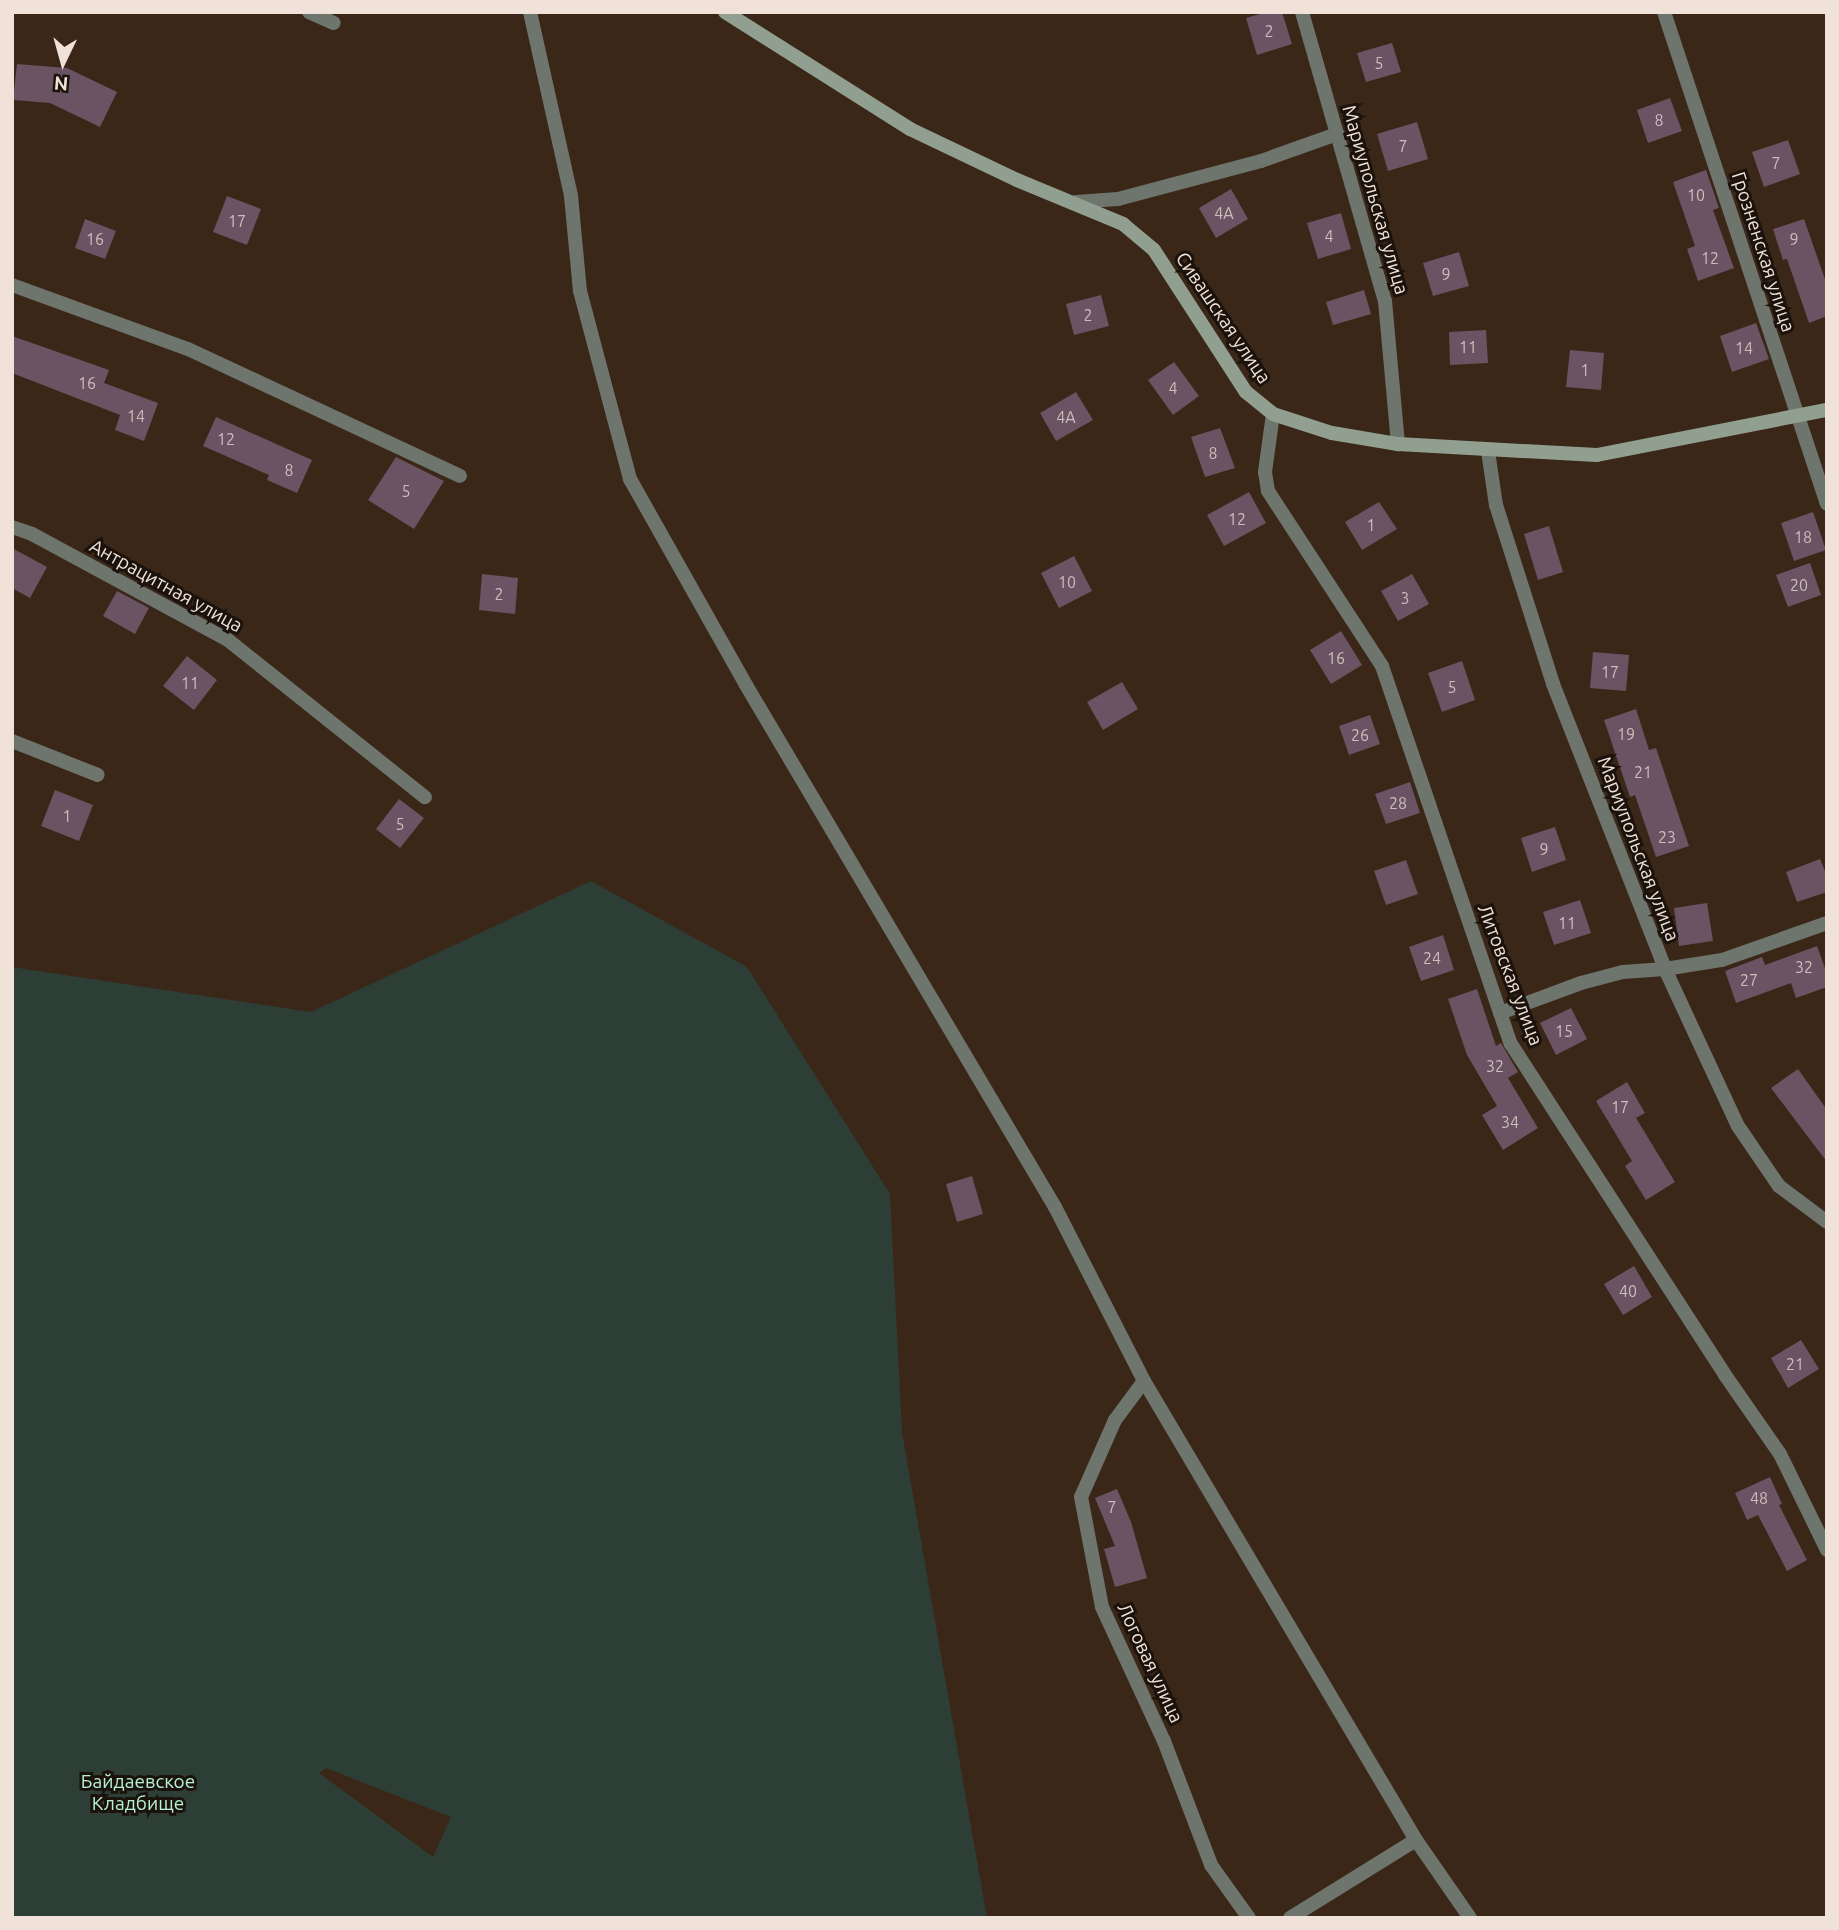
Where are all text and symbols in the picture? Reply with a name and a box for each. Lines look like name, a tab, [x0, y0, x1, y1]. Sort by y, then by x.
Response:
house number: 2	[1264, 21, 1274, 41]
north arrow	[28, 28, 98, 98]
house number: 5	[1374, 53, 1384, 73]
text: N	[53, 72, 69, 95]
street label: Мариупольская улица	[1337, 103, 1413, 297]
house number: 8	[1654, 110, 1664, 130]
house number: 7	[1398, 136, 1408, 156]
house number: 7	[1771, 153, 1781, 173]
street label: Грозненская улица	[1726, 169, 1800, 335]
house number: 10	[1687, 185, 1705, 205]
house number: 4А	[1214, 203, 1234, 223]
house number: 17	[228, 211, 246, 231]
house number: 4	[1324, 226, 1334, 246]
house number: 16	[86, 229, 104, 249]
house number: 9	[1789, 229, 1799, 249]
street label: Сивашская улица	[1171, 248, 1275, 388]
house number: 12	[1701, 248, 1719, 268]
house number: 9	[1441, 264, 1451, 284]
house number: 2	[1083, 305, 1093, 325]
house number: 11	[1459, 337, 1477, 357]
house number: 14	[1735, 338, 1753, 358]
house number: 1	[1580, 360, 1590, 380]
house number: 16	[78, 373, 96, 393]
house number: 4	[1168, 378, 1178, 398]
house number: 14	[127, 406, 145, 426]
house number: 4А	[1056, 407, 1076, 427]
house number: 12	[217, 429, 235, 449]
house number: 8	[1208, 443, 1218, 463]
house number: 8	[284, 460, 294, 480]
house number: 5	[401, 481, 411, 501]
house number: 12	[1228, 509, 1246, 529]
house number: 1	[1366, 515, 1376, 535]
house number: 18	[1794, 527, 1812, 547]
street label: Антрацитная улица	[86, 535, 246, 637]
house number: 10	[1058, 572, 1076, 592]
house number: 20	[1790, 575, 1808, 595]
house number: 2	[494, 584, 504, 604]
house number: 3	[1400, 588, 1410, 608]
house number: 16	[1327, 648, 1345, 668]
house number: 17	[1601, 662, 1619, 682]
house number: 11	[181, 673, 199, 693]
house number: 5	[1447, 677, 1457, 697]
house number: 19	[1617, 724, 1635, 744]
house number: 26	[1351, 725, 1369, 745]
street label: Мариупольская улица	[1592, 754, 1684, 944]
house number: 21	[1634, 762, 1652, 782]
house number: 28	[1389, 793, 1407, 813]
house number: 1	[62, 806, 72, 826]
house number: 5	[395, 814, 405, 834]
house number: 23	[1658, 827, 1676, 847]
house number: 9	[1539, 839, 1549, 859]
street label: Литовская улица	[1473, 901, 1547, 1049]
house number: 11	[1558, 913, 1576, 933]
house number: 24	[1423, 948, 1441, 968]
house number: 32	[1795, 957, 1813, 977]
house number: 27	[1740, 970, 1758, 990]
house number: 15	[1555, 1021, 1573, 1041]
house number: 32	[1486, 1056, 1504, 1076]
house number: 17	[1611, 1097, 1629, 1117]
house number: 34	[1501, 1112, 1519, 1132]
house number: 40	[1619, 1281, 1637, 1301]
house number: 21	[1786, 1354, 1804, 1374]
house number: 48	[1750, 1488, 1768, 1508]
house number: 7	[1107, 1497, 1117, 1517]
street label: Логовая улица	[1112, 1599, 1188, 1727]
park label: Байдаевское Кладбище	[81, 1771, 195, 1815]

